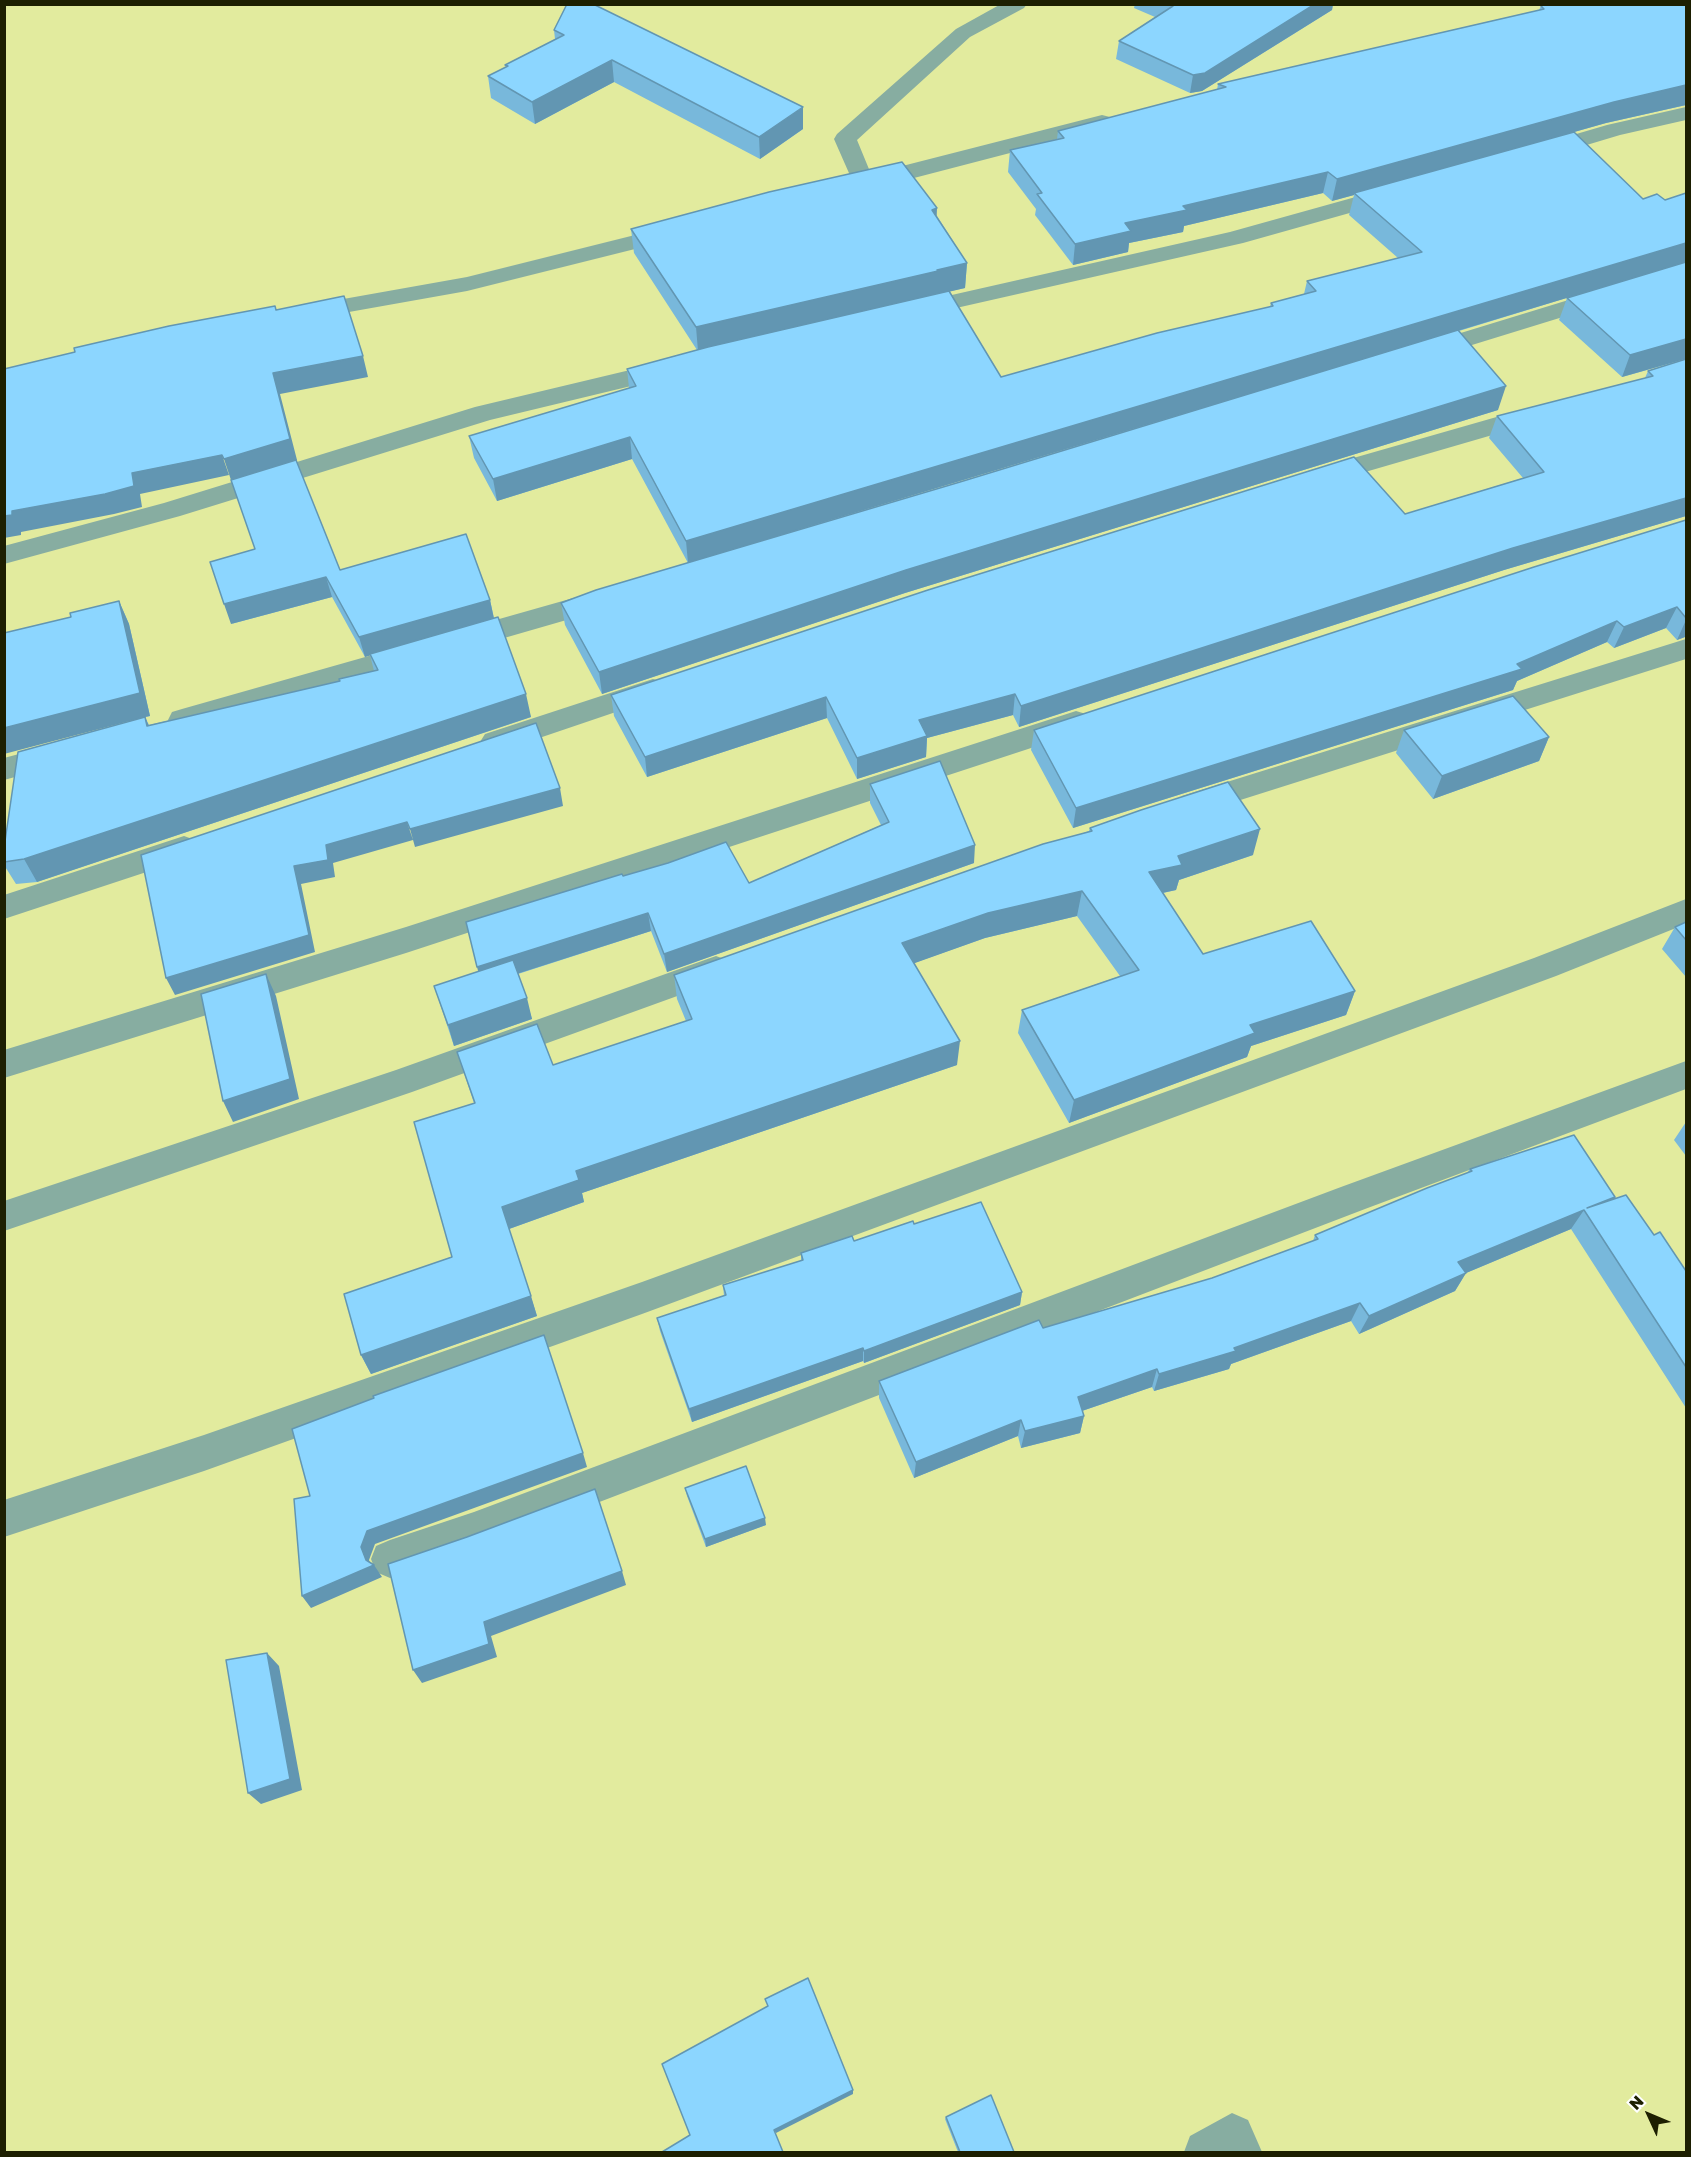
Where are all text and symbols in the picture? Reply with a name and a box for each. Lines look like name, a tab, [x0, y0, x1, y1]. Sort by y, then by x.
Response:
north arrow	[1619, 2085, 1679, 2145]
text: N	[1625, 2091, 1647, 2114]

